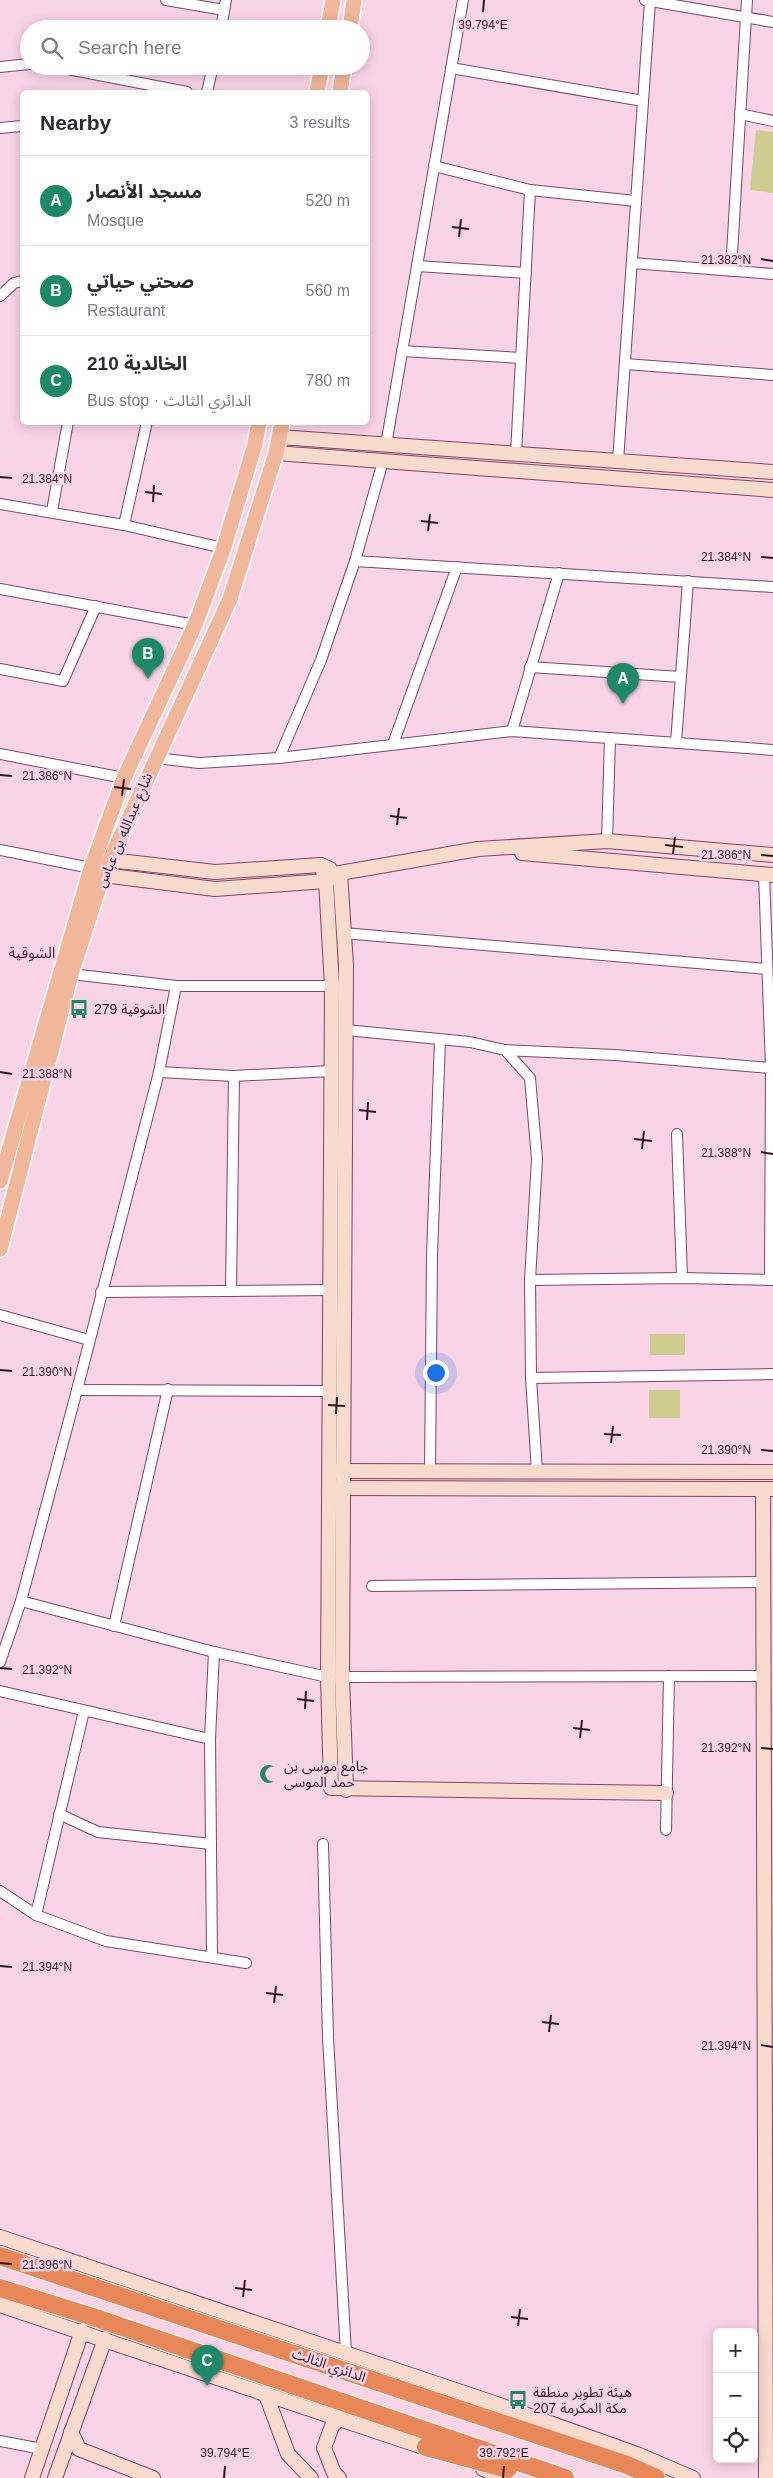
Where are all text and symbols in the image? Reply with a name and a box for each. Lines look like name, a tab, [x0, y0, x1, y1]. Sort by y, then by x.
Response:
text: 39.794°E	[458, 18, 508, 32]
search box	[20, 20, 370, 75]
icon: search	[38, 34, 66, 62]
text: Search here	[78, 37, 182, 58]
text: Nearby	[40, 111, 111, 134]
text: 3 results	[290, 114, 350, 131]
text: مسجد الأنصار	[87, 181, 202, 202]
text: A	[50, 192, 62, 209]
text: 520 m	[306, 192, 350, 209]
text: Mosque	[87, 212, 144, 229]
text: 21.382°N	[701, 253, 751, 267]
text: صحتي حياتي	[87, 271, 194, 292]
text: B	[50, 282, 62, 299]
text: 560 m	[306, 282, 350, 299]
text: Restaurant	[87, 302, 165, 319]
text: الخالدية 210	[87, 353, 187, 374]
text: C	[50, 372, 62, 389]
text: 780 m	[306, 372, 350, 389]
text: Bus stop · الدائري الثالث	[87, 392, 251, 409]
text: 21.384°N	[22, 472, 72, 486]
text: 21.384°N	[701, 550, 751, 564]
pin: B	[132, 638, 164, 679]
pin: A	[607, 663, 639, 704]
text: 21.386°N	[22, 769, 72, 783]
street label: شارع عبدالله بن عباس	[93, 770, 158, 891]
text: 21.386°N	[701, 848, 751, 862]
district label: الشوقية	[9, 944, 55, 962]
bus stop icon: الشوقية 279	[68, 998, 90, 1020]
place label: الشوقية 279	[94, 1001, 165, 1018]
text: 21.388°N	[22, 1067, 72, 1081]
text: 21.388°N	[701, 1146, 751, 1160]
your location	[423, 1360, 449, 1386]
text: 21.390°N	[22, 1365, 72, 1379]
text: 21.390°N	[701, 1443, 751, 1457]
text: 21.392°N	[22, 1663, 72, 1677]
text: 21.392°N	[701, 1741, 751, 1755]
place label: جامع موسى بن حمد الموسى	[284, 1758, 368, 1791]
mosque icon: جامع موسى بن حمد الموسى	[258, 1763, 280, 1785]
text: 21.394°N	[22, 1960, 72, 1974]
text: 21.394°N	[701, 2039, 751, 2053]
text: 21.396°N	[22, 2258, 72, 2272]
map controls	[713, 2328, 758, 2463]
button: +	[713, 2328, 758, 2373]
pin: C	[191, 2345, 223, 2386]
street label: الدائري الثالث	[289, 2345, 368, 2388]
button: −	[713, 2373, 758, 2418]
place label: هيئة تطوير منطقة مكة المكرمة 207	[533, 2384, 632, 2417]
bus stop icon: هيئة تطوير منطقة مكة المكرمة 207	[507, 2389, 529, 2411]
button: locate	[713, 2418, 758, 2463]
text: 39.794°E	[200, 2446, 250, 2460]
text: 39.792°E	[479, 2446, 529, 2460]

